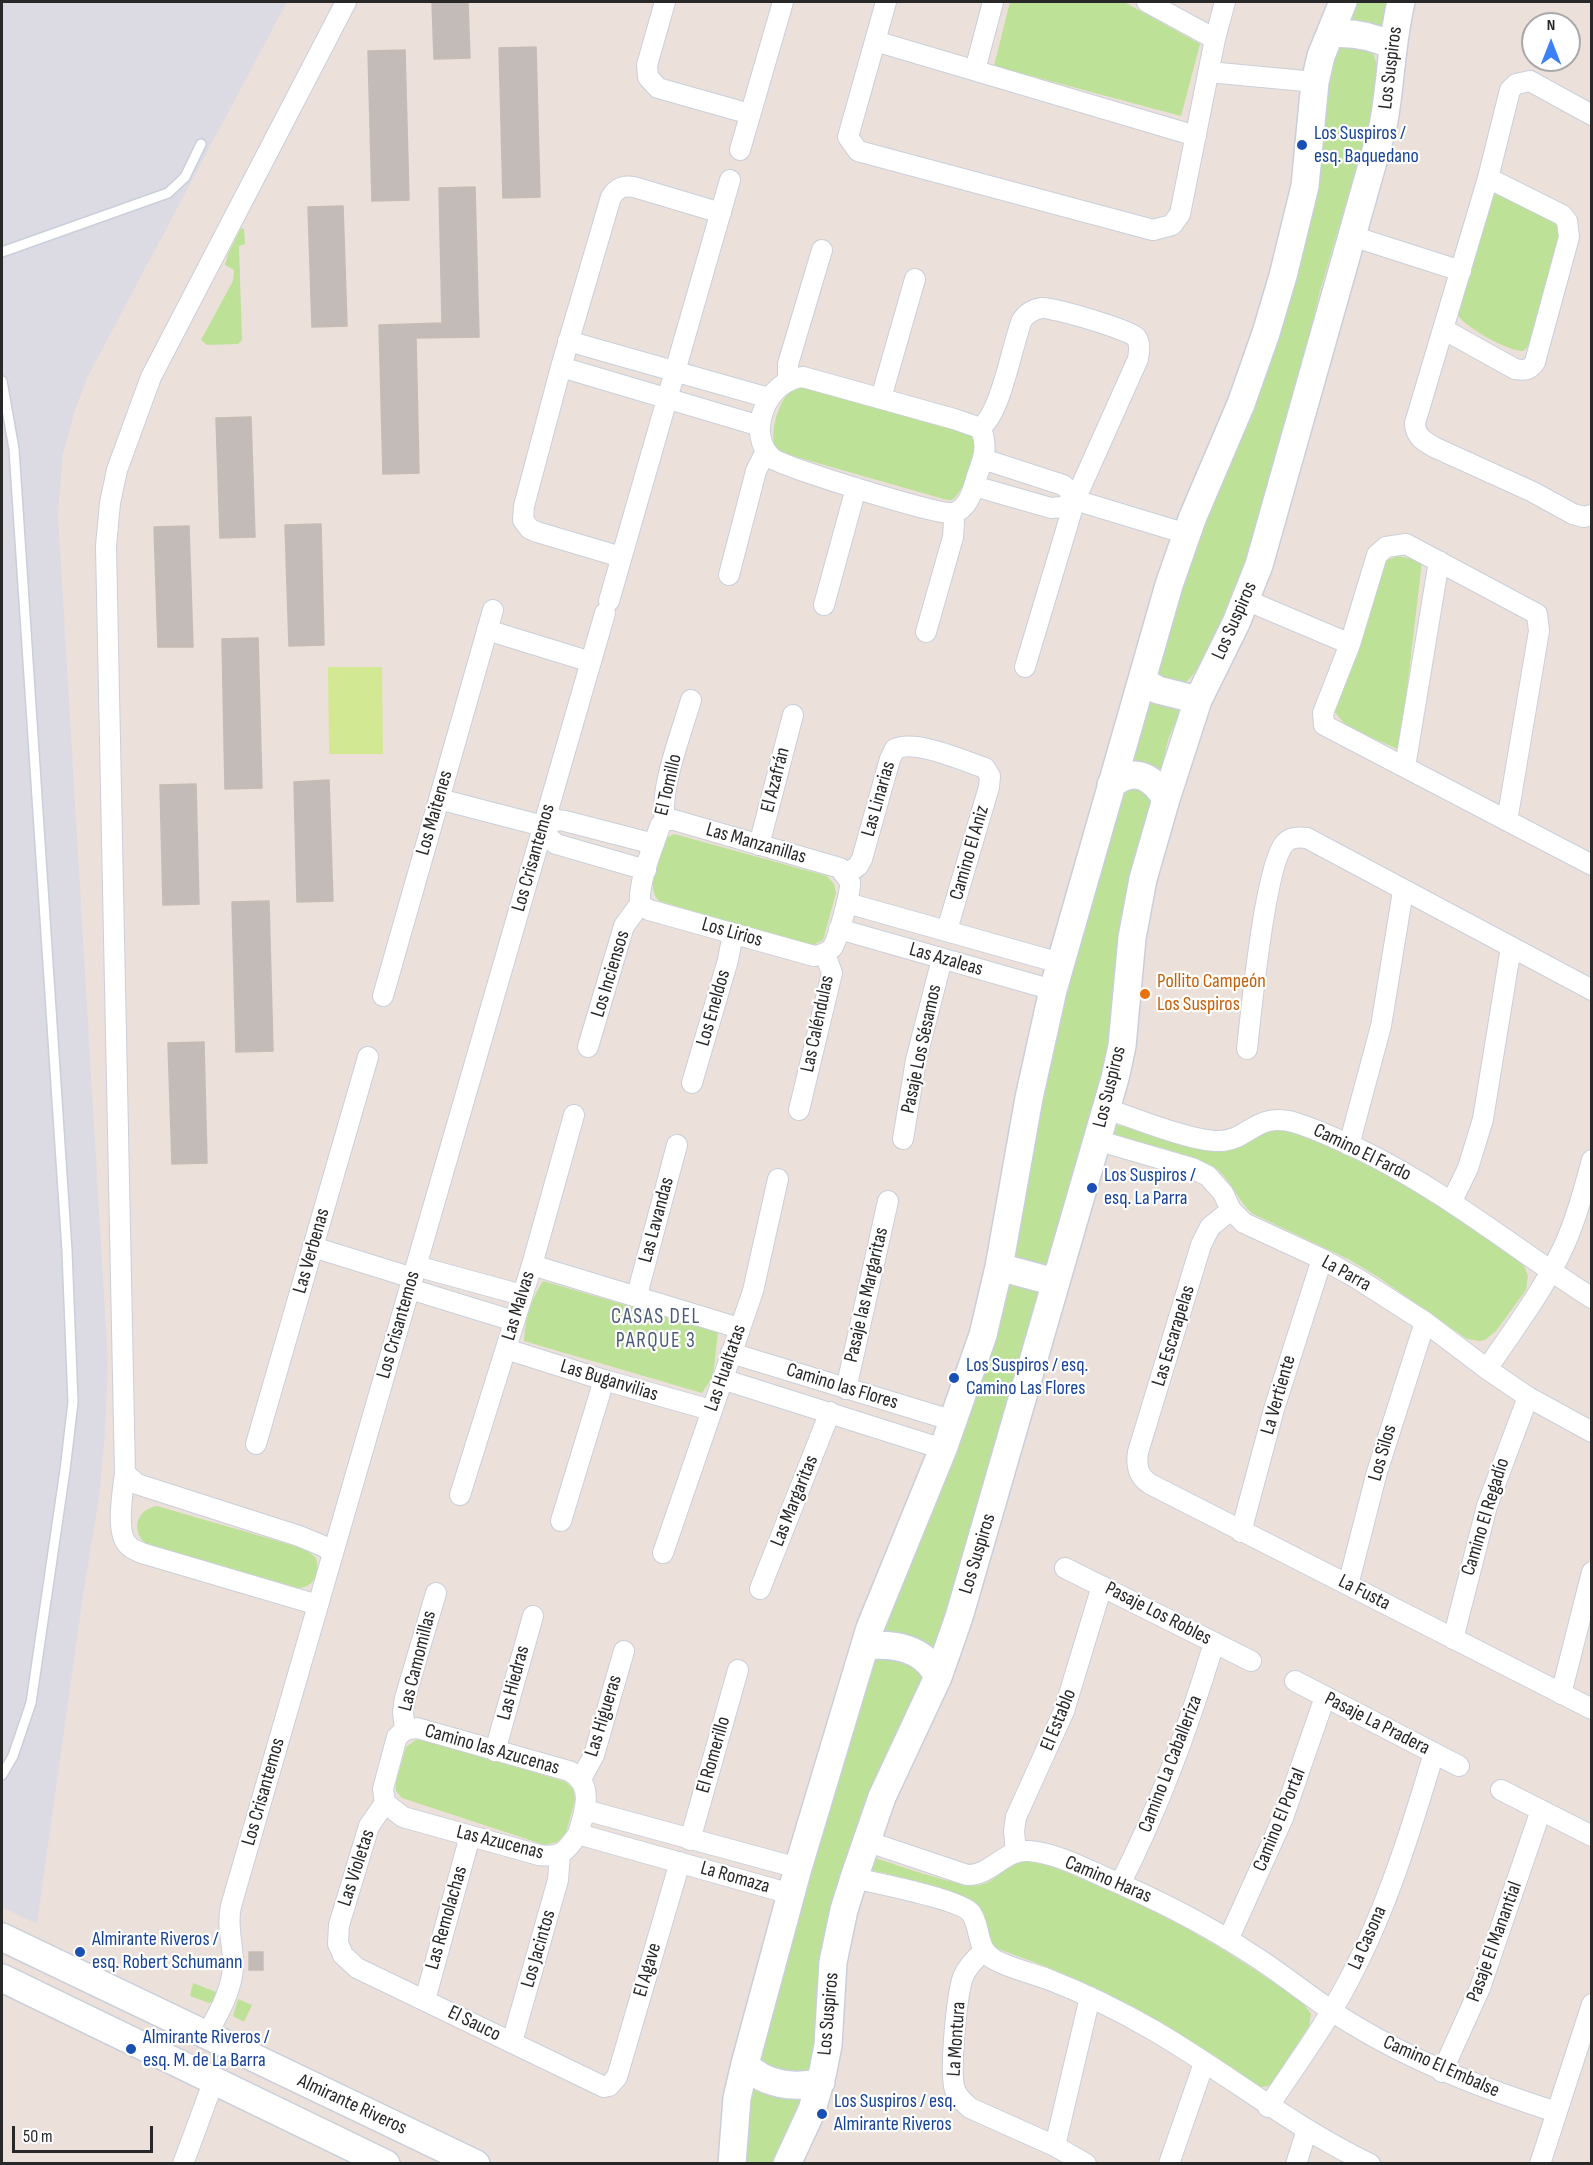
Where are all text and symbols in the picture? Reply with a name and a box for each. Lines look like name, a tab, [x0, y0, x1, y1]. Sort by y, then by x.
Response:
north arrow	[1521, 12, 1581, 72]
text: N	[1547, 16, 1555, 35]
street label: Los Suspiros	[1374, 25, 1408, 111]
place label: Los Suspiros / esq. Baquedano	[1314, 122, 1419, 169]
marker: Los Suspiros / esq. Baquedano	[1295, 138, 1309, 152]
street label: Los Suspiros	[1207, 578, 1263, 664]
street label: El Azafrán	[756, 745, 796, 815]
street label: El Tomillo	[650, 752, 688, 818]
street label: Las Linarias	[857, 759, 901, 839]
street label: Los Maitenes	[411, 768, 459, 858]
street label: Los Crisantemos	[507, 801, 561, 915]
street label: Camino El Aniz	[945, 803, 995, 903]
street label: Las Manzanillas	[703, 818, 809, 870]
street label: Los Lirios	[699, 913, 765, 953]
street label: Los Inciensos	[586, 928, 636, 1020]
street label: Las Azaleas	[906, 938, 986, 982]
street label: Los Eneldos	[692, 967, 736, 1049]
place label: Pollito Campeón Los Suspiros	[1157, 970, 1266, 1017]
street label: Las Caléndulas	[796, 974, 840, 1074]
street label: Pasaje Los Sésamos	[897, 982, 947, 1116]
marker: Pollito Campeón Los Suspiros	[1138, 987, 1152, 1001]
street label: Los Suspiros	[1088, 1044, 1132, 1130]
street label: Camino El Fardo	[1309, 1119, 1415, 1187]
place label: Los Suspiros / esq. La Parra	[1104, 1164, 1196, 1211]
street label: Las Lavandas	[634, 1175, 680, 1265]
marker: Los Suspiros / esq. La Parra	[1085, 1181, 1099, 1195]
street label: Las Verbenas	[288, 1206, 336, 1296]
street label: Pasaje las Margaritas	[840, 1225, 894, 1365]
street label: La Parra	[1317, 1251, 1375, 1297]
street label: Los Crisantemos	[372, 1268, 426, 1382]
street label: Las Malvas	[497, 1269, 541, 1343]
street label: Las Escarapelas	[1147, 1283, 1201, 1389]
district label: CASAS DEL PARQUE 3	[611, 1305, 701, 1355]
street label: Las Hualtatas	[700, 1322, 752, 1414]
street label: La Vertiente	[1256, 1353, 1302, 1437]
place label: Los Suspiros / esq. Camino Las Flores	[966, 1354, 1088, 1401]
street label: Las Buganvilias	[557, 1355, 661, 1407]
street label: Camino las Flores	[783, 1359, 901, 1415]
marker: Los Suspiros / esq. Camino Las Flores	[947, 1371, 961, 1385]
street label: Los Silos	[1364, 1422, 1402, 1484]
street label: Las Margaritas	[766, 1452, 824, 1550]
street label: Camino El Regadío	[1457, 1455, 1515, 1579]
street label: Los Suspiros	[954, 1511, 1002, 1597]
street label: La Fusta	[1334, 1570, 1394, 1616]
street label: Pasaje Los Robles	[1101, 1577, 1215, 1651]
street label: Las Camomillas	[394, 1608, 442, 1714]
street label: Las Hiedras	[493, 1643, 535, 1723]
street label: Las Higueras	[580, 1672, 628, 1760]
street label: El Establo	[1036, 1686, 1082, 1754]
street label: Pasaje La Pradera	[1320, 1687, 1434, 1761]
street label: Camino La Caballeriza	[1134, 1692, 1208, 1836]
street label: El Romerillo	[692, 1714, 736, 1796]
street label: Camino las Azucenas	[422, 1719, 562, 1781]
street label: Los Crisantemos	[237, 1735, 291, 1849]
street label: Camino El Portal	[1248, 1765, 1312, 1875]
street label: Las Azucenas	[454, 1821, 546, 1865]
street label: Las Violetas	[333, 1827, 381, 1909]
street label: Camino Haras	[1061, 1851, 1155, 1909]
street label: La Romaza	[698, 1857, 772, 1899]
street label: Las Remolachas	[421, 1864, 473, 1972]
street label: Pasaje El Manantial	[1462, 1879, 1528, 2005]
street label: La Casona	[1343, 1902, 1393, 1974]
street label: Los Jacintos	[517, 1907, 561, 1991]
place label: Almirante Riveros / esq. Robert Schumann	[92, 1928, 243, 1975]
street label: El Agave	[629, 1940, 667, 2000]
marker: Almirante Riveros / esq. Robert Schumann	[73, 1945, 87, 1959]
street label: Los Suspiros	[813, 1972, 845, 2056]
street label: El Sauco	[444, 2001, 504, 2047]
street label: La Montura	[942, 2001, 972, 2077]
place label: Almirante Riveros / esq. M. de La Barra	[143, 2026, 270, 2073]
street label: Camino El Embalse	[1379, 2031, 1503, 2103]
marker: Almirante Riveros / esq. M. de La Barra	[124, 2042, 138, 2056]
street label: Almirante Riveros	[294, 2069, 410, 2141]
place label: Los Suspiros / esq. Almirante Riveros	[834, 2090, 956, 2137]
marker: Los Suspiros / esq. Almirante Riveros	[815, 2107, 829, 2121]
scale bar	[15, 2114, 156, 2152]
text: 50 m	[23, 2126, 53, 2147]

